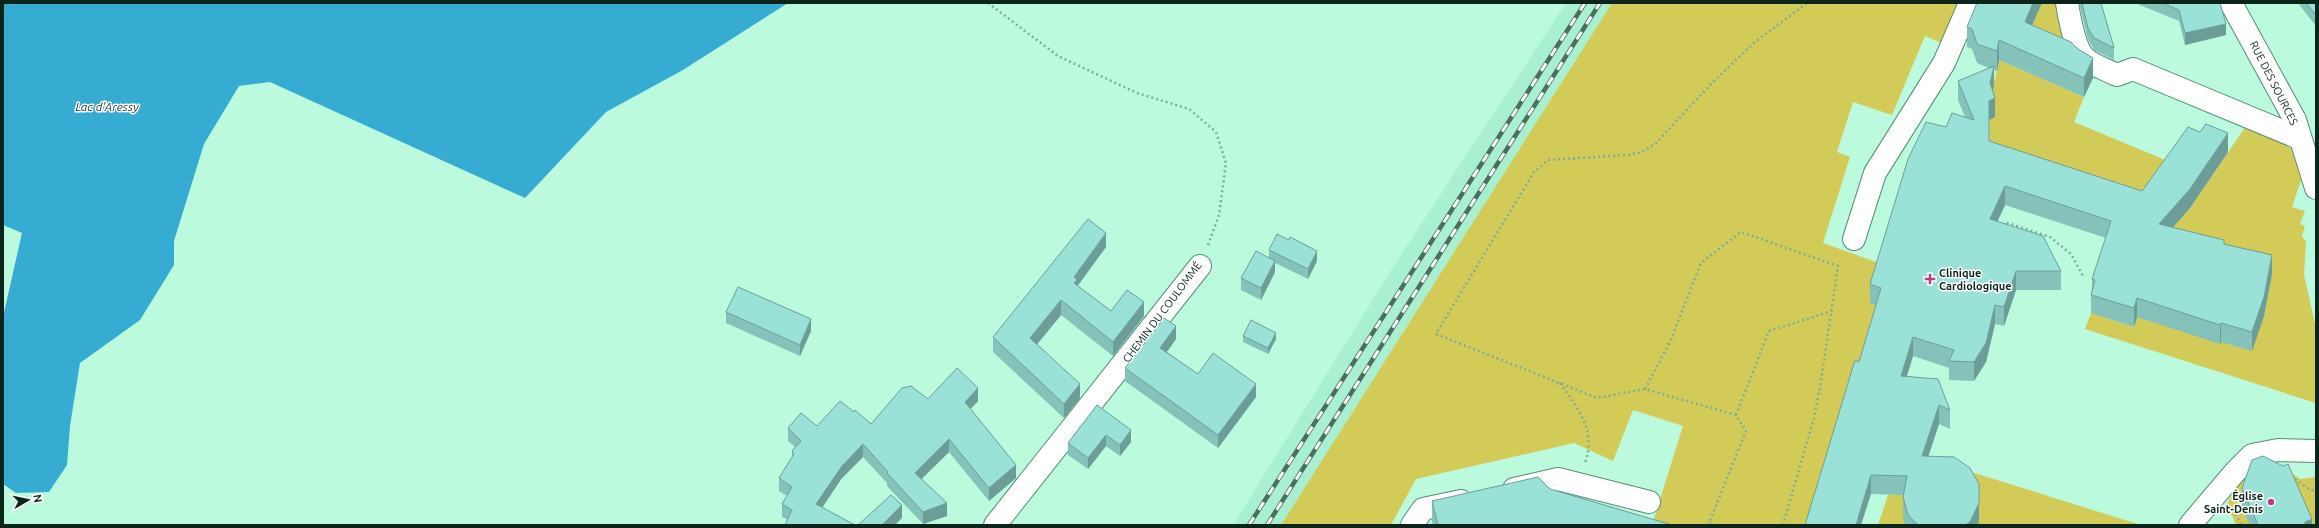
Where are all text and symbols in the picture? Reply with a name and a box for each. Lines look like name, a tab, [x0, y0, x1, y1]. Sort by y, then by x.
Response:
street label: RUE DES SOURCES	[2248, 39, 2300, 127]
water label: Lac d'Aressy	[75, 100, 139, 113]
street label: CHEMIN DU COULOMMÉ	[1119, 259, 1204, 365]
place label: Clinique Cardiologique	[1939, 267, 2012, 292]
marker: Clinique Cardiologique	[1924, 273, 1936, 285]
north arrow	[8, 480, 48, 520]
place label: Église Saint-Denis	[2204, 489, 2263, 515]
text: N	[31, 493, 44, 503]
marker: Église Saint-Denis	[2266, 497, 2276, 507]

